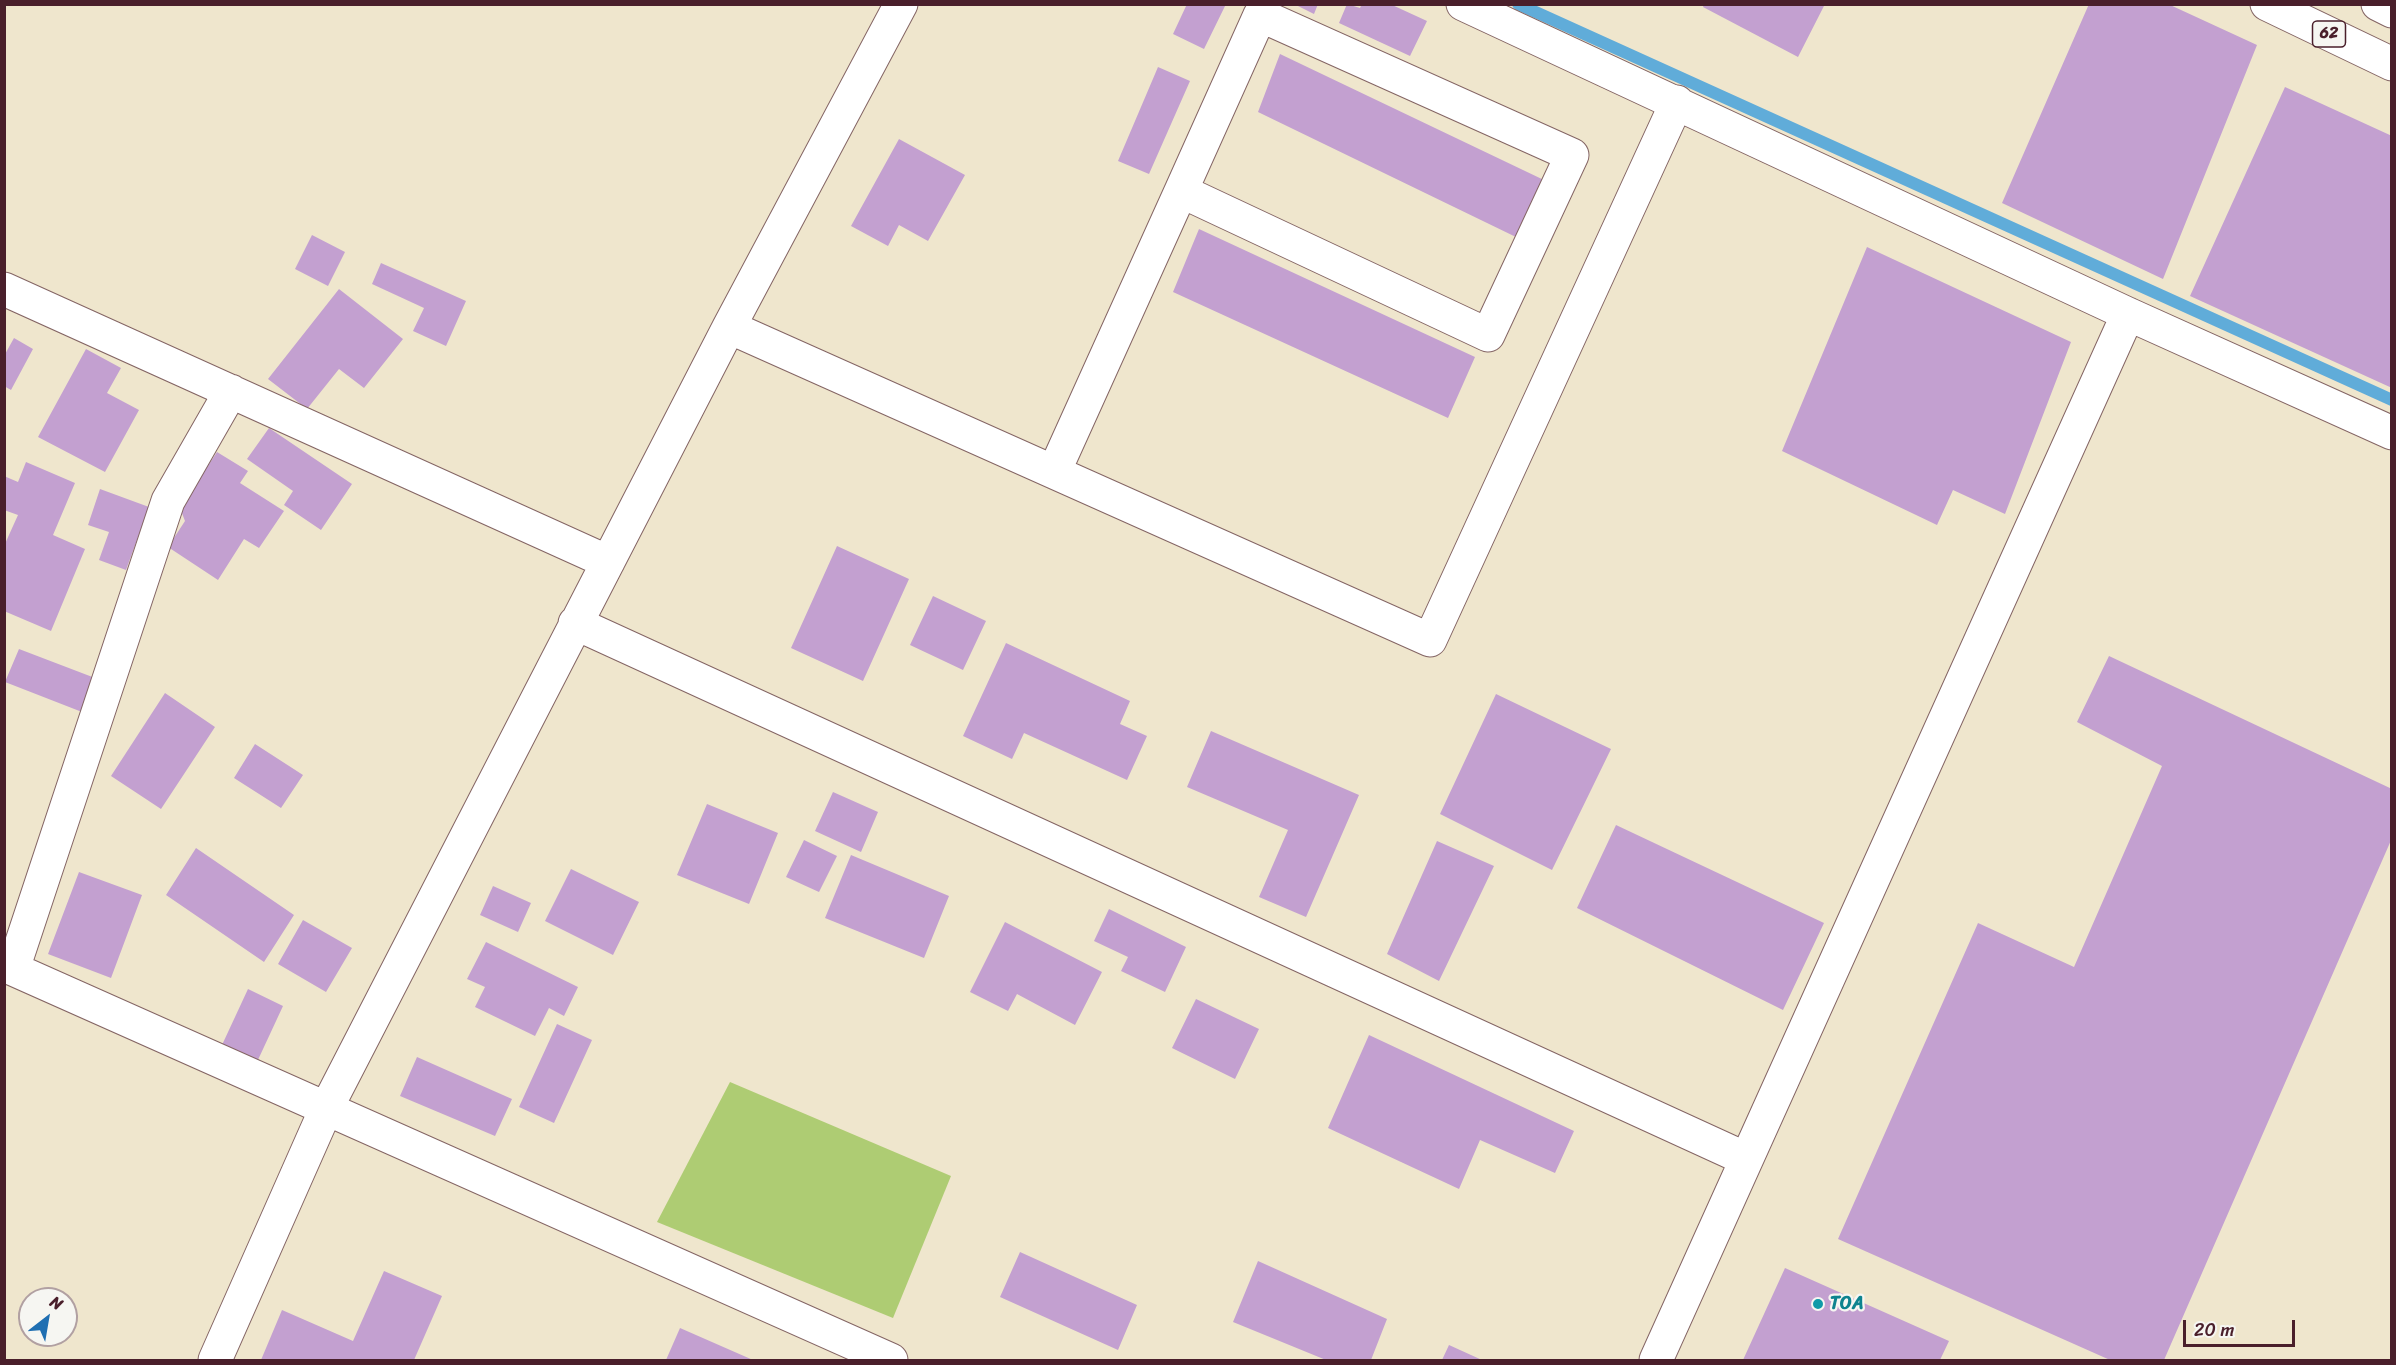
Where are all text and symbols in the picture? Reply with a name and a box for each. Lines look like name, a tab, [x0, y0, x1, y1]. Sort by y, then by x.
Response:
road number: 62	[2312, 21, 2346, 47]
north arrow	[18, 1287, 78, 1347]
text: N	[44, 1288, 69, 1318]
place label: TOA	[1830, 1293, 1863, 1315]
marker: TOA	[1811, 1297, 1825, 1311]
scale bar	[2186, 1308, 2298, 1346]
text: 20 m	[2194, 1314, 2234, 1346]

